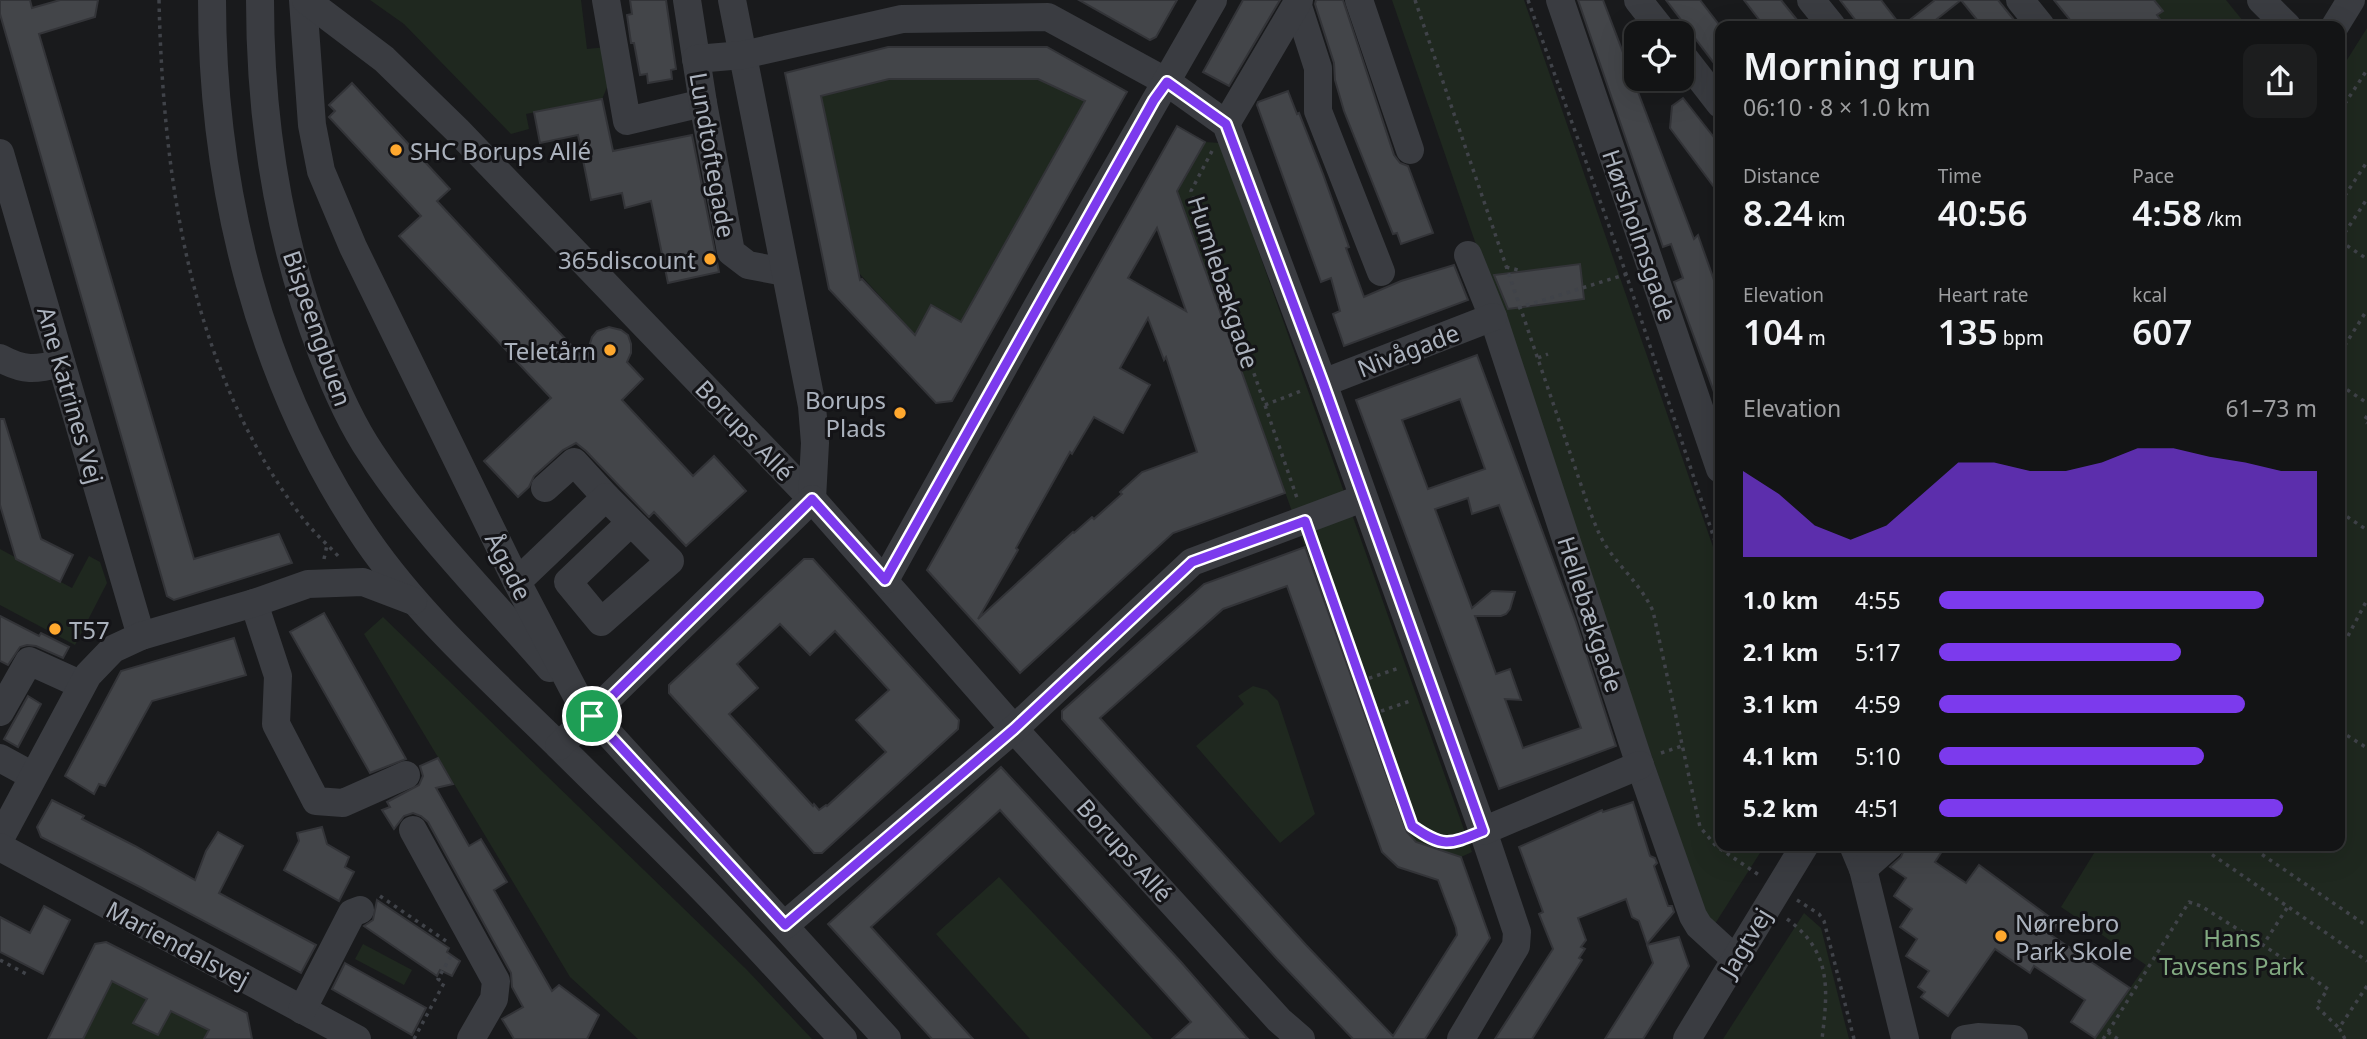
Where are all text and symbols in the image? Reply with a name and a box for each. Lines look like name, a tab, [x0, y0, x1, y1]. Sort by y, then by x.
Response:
map controls	[1624, 21, 1694, 91]
button: locate	[1624, 21, 1694, 91]
text: Morning run	[1743, 39, 1976, 91]
button: share	[2243, 44, 2317, 118]
street label: Lundtoftegade	[682, 70, 744, 240]
text: 06:10 · 8 × 1.0 km	[1743, 91, 1930, 123]
place label: SHC Borups Allé	[410, 134, 591, 167]
marker: SHC Borups Allé	[388, 142, 404, 158]
street label: Hørsholmsgade	[1595, 145, 1685, 325]
text: Distance	[1743, 163, 1820, 189]
text: Time	[1938, 163, 1982, 189]
text: Pace	[2132, 163, 2174, 189]
text: 8.24	[1743, 189, 1813, 236]
text: 40:56	[1938, 189, 2027, 236]
text: 4:58	[2132, 189, 2202, 236]
street label: Humlebækgade	[1181, 191, 1267, 373]
text: km	[1813, 206, 1846, 232]
text: /km	[2202, 206, 2242, 232]
place label: 365discount	[558, 243, 696, 276]
street label: Bispeengbuen	[276, 246, 360, 410]
marker: 365discount	[702, 251, 718, 267]
text: Elevation	[1743, 282, 1824, 308]
text: Heart rate	[1938, 282, 2028, 308]
text: kcal	[2132, 282, 2167, 308]
street label: Ane Katrines Vej	[30, 303, 112, 487]
text: 104	[1743, 308, 1803, 355]
text: 135	[1938, 308, 1998, 355]
text: 607	[2132, 308, 2192, 355]
street label: Nivågade	[1352, 315, 1464, 385]
text: m	[1803, 325, 1826, 351]
text: bpm	[1998, 325, 2044, 351]
place label: Teletårn	[504, 334, 596, 367]
marker: Teletårn	[602, 342, 618, 358]
street label: Borups Allé	[688, 372, 802, 488]
place label: Borups Plads	[805, 383, 886, 444]
text: Elevation	[1743, 392, 1841, 424]
text: 61–73 m	[2225, 392, 2317, 424]
marker: Borups Plads	[892, 405, 908, 421]
street label: Ågade	[478, 526, 540, 606]
street label: Hellebækgade	[1550, 532, 1632, 696]
text: 1.0 km	[1743, 584, 1818, 616]
text: 4:55	[1855, 584, 1901, 616]
place label: T57	[69, 613, 110, 646]
marker: T57	[47, 621, 63, 637]
text: 2.1 km	[1743, 636, 1818, 668]
text: 5:17	[1855, 636, 1901, 668]
pin	[562, 686, 622, 746]
text: 3.1 km	[1743, 688, 1818, 720]
text: 4:59	[1855, 688, 1901, 720]
icon: arrive	[573, 697, 611, 735]
text: 4.1 km	[1743, 740, 1818, 772]
text: 5:10	[1855, 740, 1901, 772]
street label: Borups Allé	[1070, 791, 1180, 909]
text: 5.2 km	[1743, 792, 1818, 824]
text: 4:51	[1855, 792, 1901, 824]
street label: Mariendalsvej	[101, 892, 255, 996]
street label: Jagtvej	[1710, 901, 1779, 985]
place label: Nørrebro Park Skole	[2015, 906, 2132, 967]
park label: Hans Tavsens Park	[2159, 921, 2305, 982]
marker: Nørrebro Park Skole	[1993, 928, 2009, 944]

